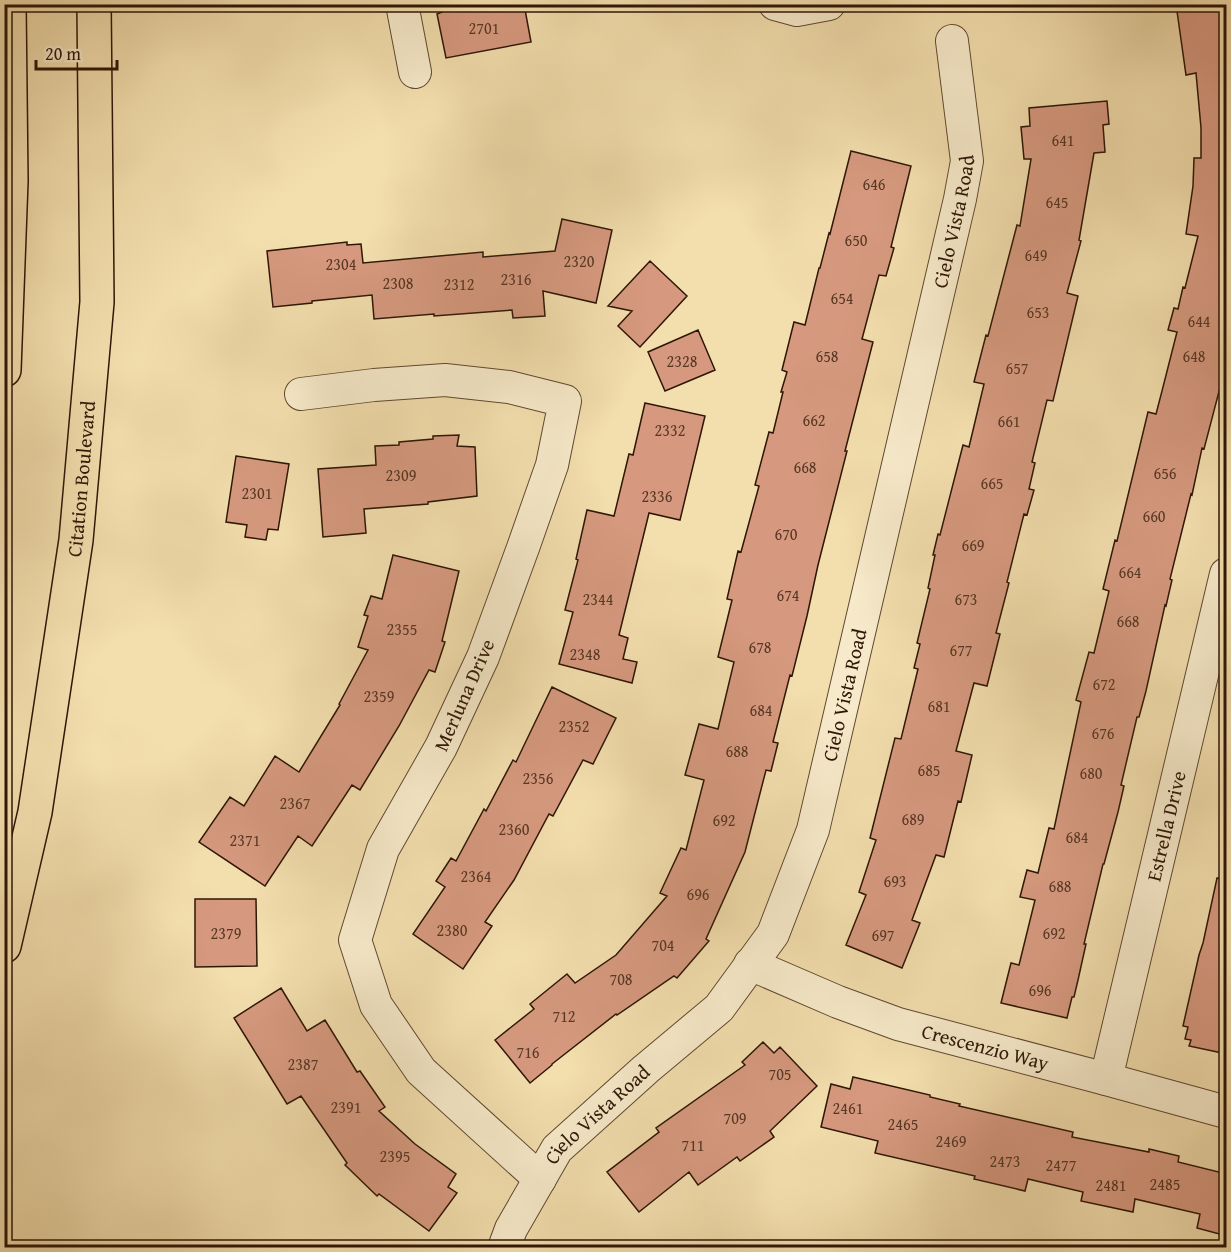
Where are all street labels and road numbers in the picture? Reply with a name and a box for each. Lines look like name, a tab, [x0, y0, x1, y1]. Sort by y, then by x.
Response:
street label: Cielo Vista Road	[925, 153, 981, 291]
street label: Citation Boulevard	[59, 399, 102, 559]
street label: Cielo Vista Road	[814, 625, 874, 764]
street label: Merluna Drive	[426, 634, 501, 756]
street label: Estrella Drive	[1139, 768, 1193, 884]
street label: Crescenzio Way	[919, 1016, 1052, 1077]
street label: Cielo Vista Road	[536, 1057, 656, 1169]

